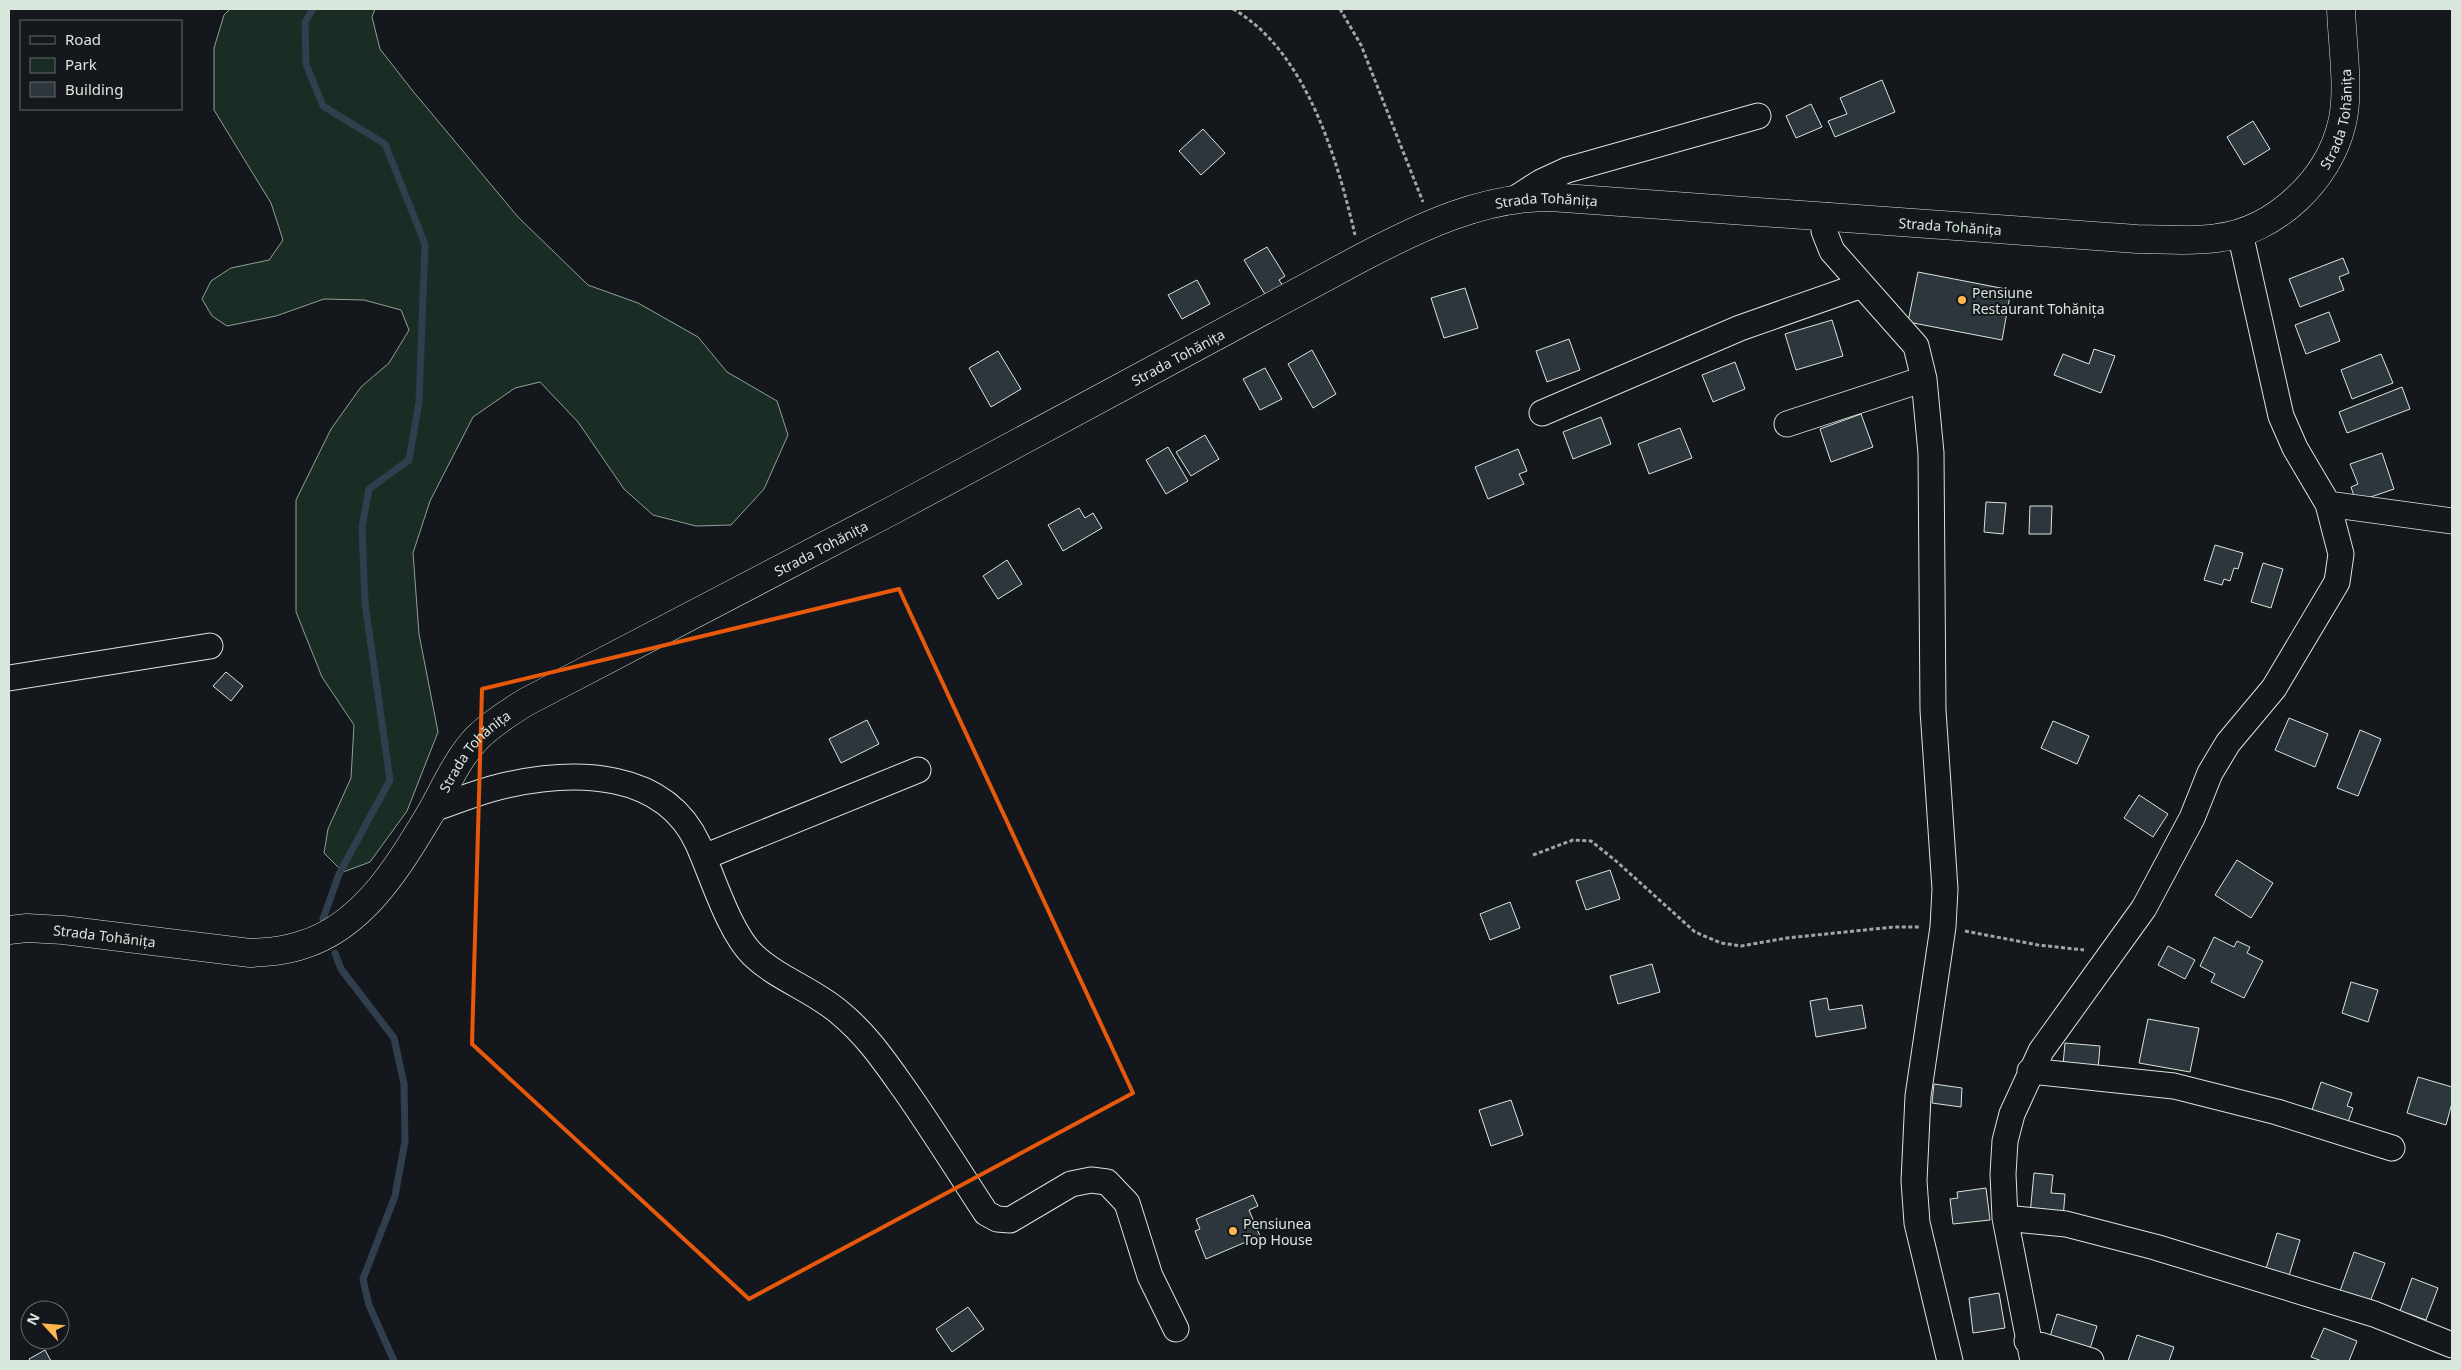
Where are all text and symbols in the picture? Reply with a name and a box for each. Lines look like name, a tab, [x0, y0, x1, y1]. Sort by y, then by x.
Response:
legend	[20, 20, 182, 110]
text: Road	[65, 29, 101, 49]
text: Park	[65, 54, 97, 74]
street label: Strada Tohănița	[2315, 69, 2355, 173]
text: Building	[65, 79, 123, 99]
street label: Strada Tohănița	[1493, 187, 1598, 213]
street label: Strada Tohănița	[1898, 212, 2002, 239]
place label: Pensiune Restaurant Tohănița	[1972, 283, 2105, 318]
marker: Pensiune Restaurant Tohănița	[1956, 294, 1968, 306]
street label: Strada Tohănița	[1128, 324, 1228, 390]
street label: Strada Tohănița	[771, 516, 871, 580]
street label: Strada Tohănița	[434, 705, 514, 795]
street label: Strada Tohănița	[53, 920, 157, 951]
place label: Pensiunea Top House	[1243, 1214, 1313, 1249]
marker: Pensiunea Top House	[1227, 1225, 1239, 1237]
north arrow	[20, 1300, 70, 1350]
text: N	[22, 1310, 44, 1328]

